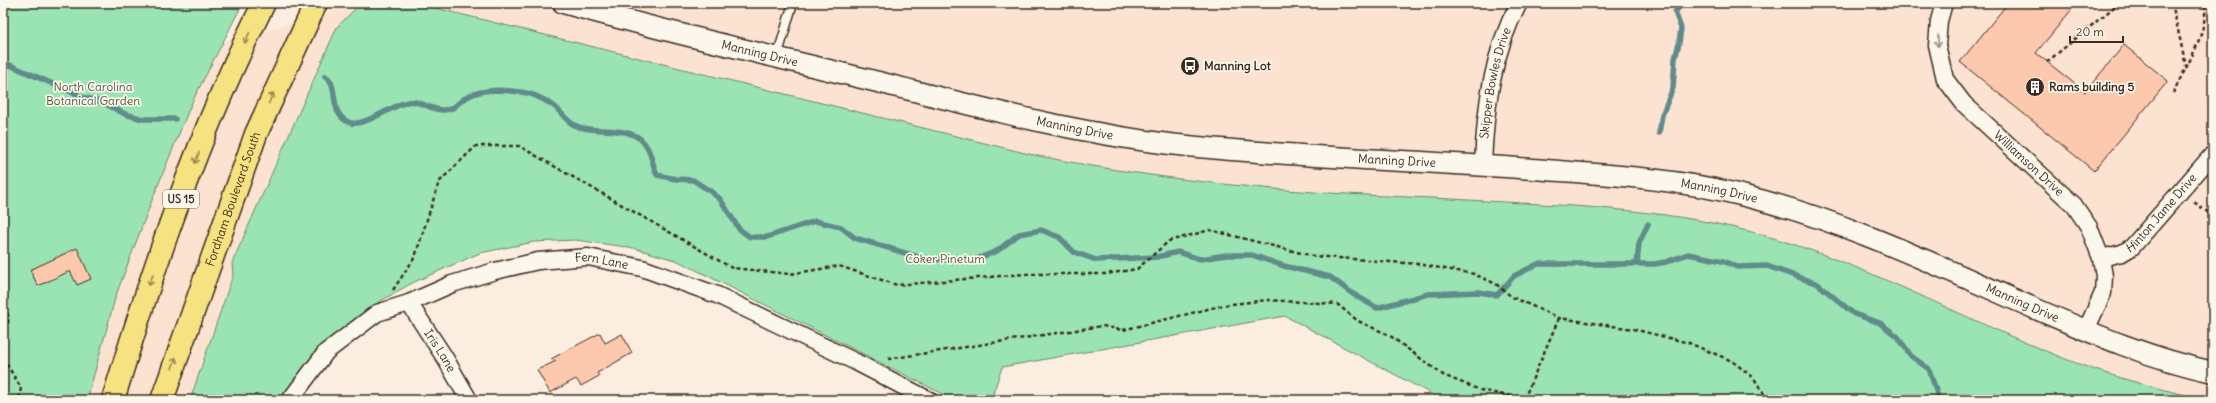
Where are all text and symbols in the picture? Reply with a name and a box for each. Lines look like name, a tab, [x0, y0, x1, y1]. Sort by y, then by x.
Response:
scale bar	[2070, 18, 2123, 44]
text: 20 m	[2076, 24, 2104, 39]
street label: Skipper Bowles Drive	[1476, 25, 1514, 139]
one-way arrow	[243, 32, 251, 44]
one-way arrow	[1934, 34, 1942, 47]
street label: Manning Drive	[720, 36, 800, 69]
bus stop icon: Manning Lot	[1179, 55, 1201, 77]
place label: Manning Lot	[1204, 58, 1272, 74]
building icon: Rams building 5	[2024, 76, 2046, 98]
park label: North Carolina Botanical Garden	[46, 79, 140, 108]
place label: Rams building 5	[2049, 79, 2135, 95]
one-way arrow	[268, 92, 275, 104]
street label: Manning Drive	[1035, 113, 1115, 143]
street label: Williamson Drive	[1991, 127, 2067, 199]
street label: Fordham Boulevard South	[202, 130, 263, 268]
one-way arrow	[192, 151, 200, 163]
street label: Manning Drive	[1357, 151, 1436, 170]
street label: Hinton Jame Drive	[2123, 170, 2200, 256]
street label: Manning Drive	[1680, 175, 1759, 206]
road number: US 15	[163, 190, 199, 208]
street label: Fern Lane	[574, 249, 630, 272]
park label: Coker Pinetum	[905, 251, 985, 266]
one-way arrow	[147, 273, 155, 285]
street label: Manning Drive	[1984, 280, 2061, 325]
street label: Iris Lane	[421, 326, 459, 375]
one-way arrow	[170, 357, 178, 369]

